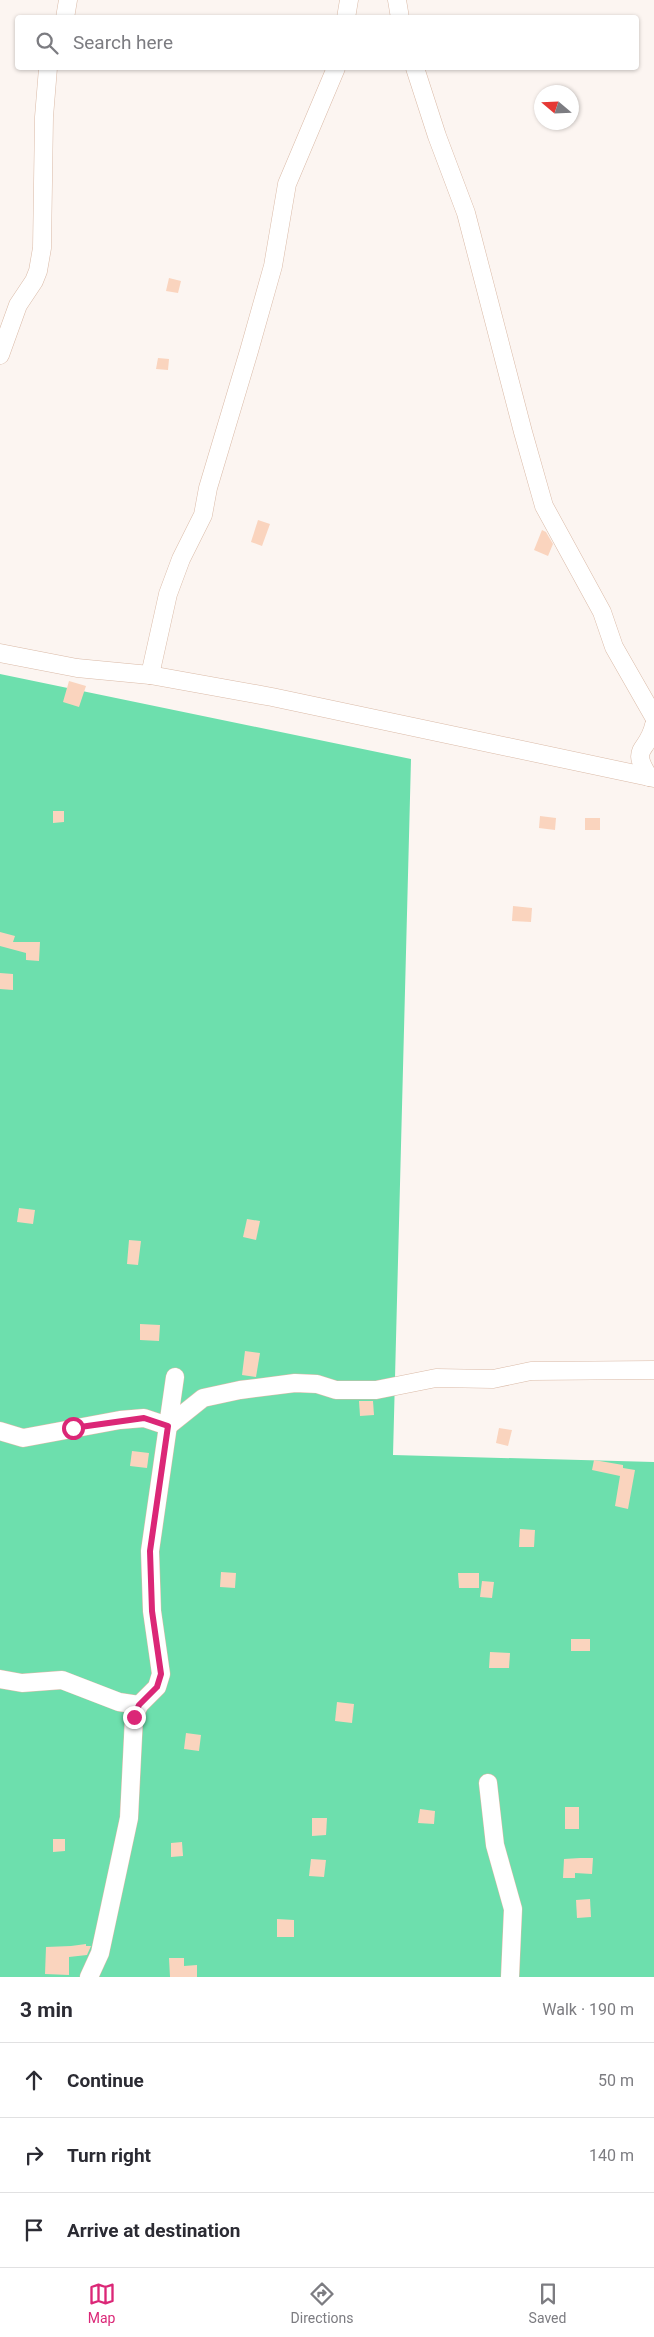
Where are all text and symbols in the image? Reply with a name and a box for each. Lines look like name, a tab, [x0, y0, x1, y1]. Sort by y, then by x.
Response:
search box	[15, 15, 639, 70]
icon: search	[33, 29, 61, 57]
text: Search here	[73, 31, 173, 54]
north arrow	[534, 85, 579, 130]
route start	[62, 1417, 85, 1440]
route end	[123, 1706, 146, 1729]
text: 3 min	[20, 1998, 73, 2022]
text: Walk · 190 m	[542, 2000, 634, 2019]
icon: ahead	[20, 2066, 48, 2094]
text: Continue	[67, 2069, 144, 2092]
text: 50 m	[598, 2071, 634, 2090]
icon: right	[20, 2141, 48, 2169]
text: Turn right	[67, 2144, 151, 2167]
text: 140 m	[589, 2146, 634, 2165]
icon: arrive	[20, 2216, 48, 2244]
text: Arrive at destination	[67, 2219, 240, 2242]
tab: Map	[88, 2280, 116, 2326]
tab: Directions	[291, 2280, 354, 2326]
tab: Saved	[529, 2280, 566, 2326]

